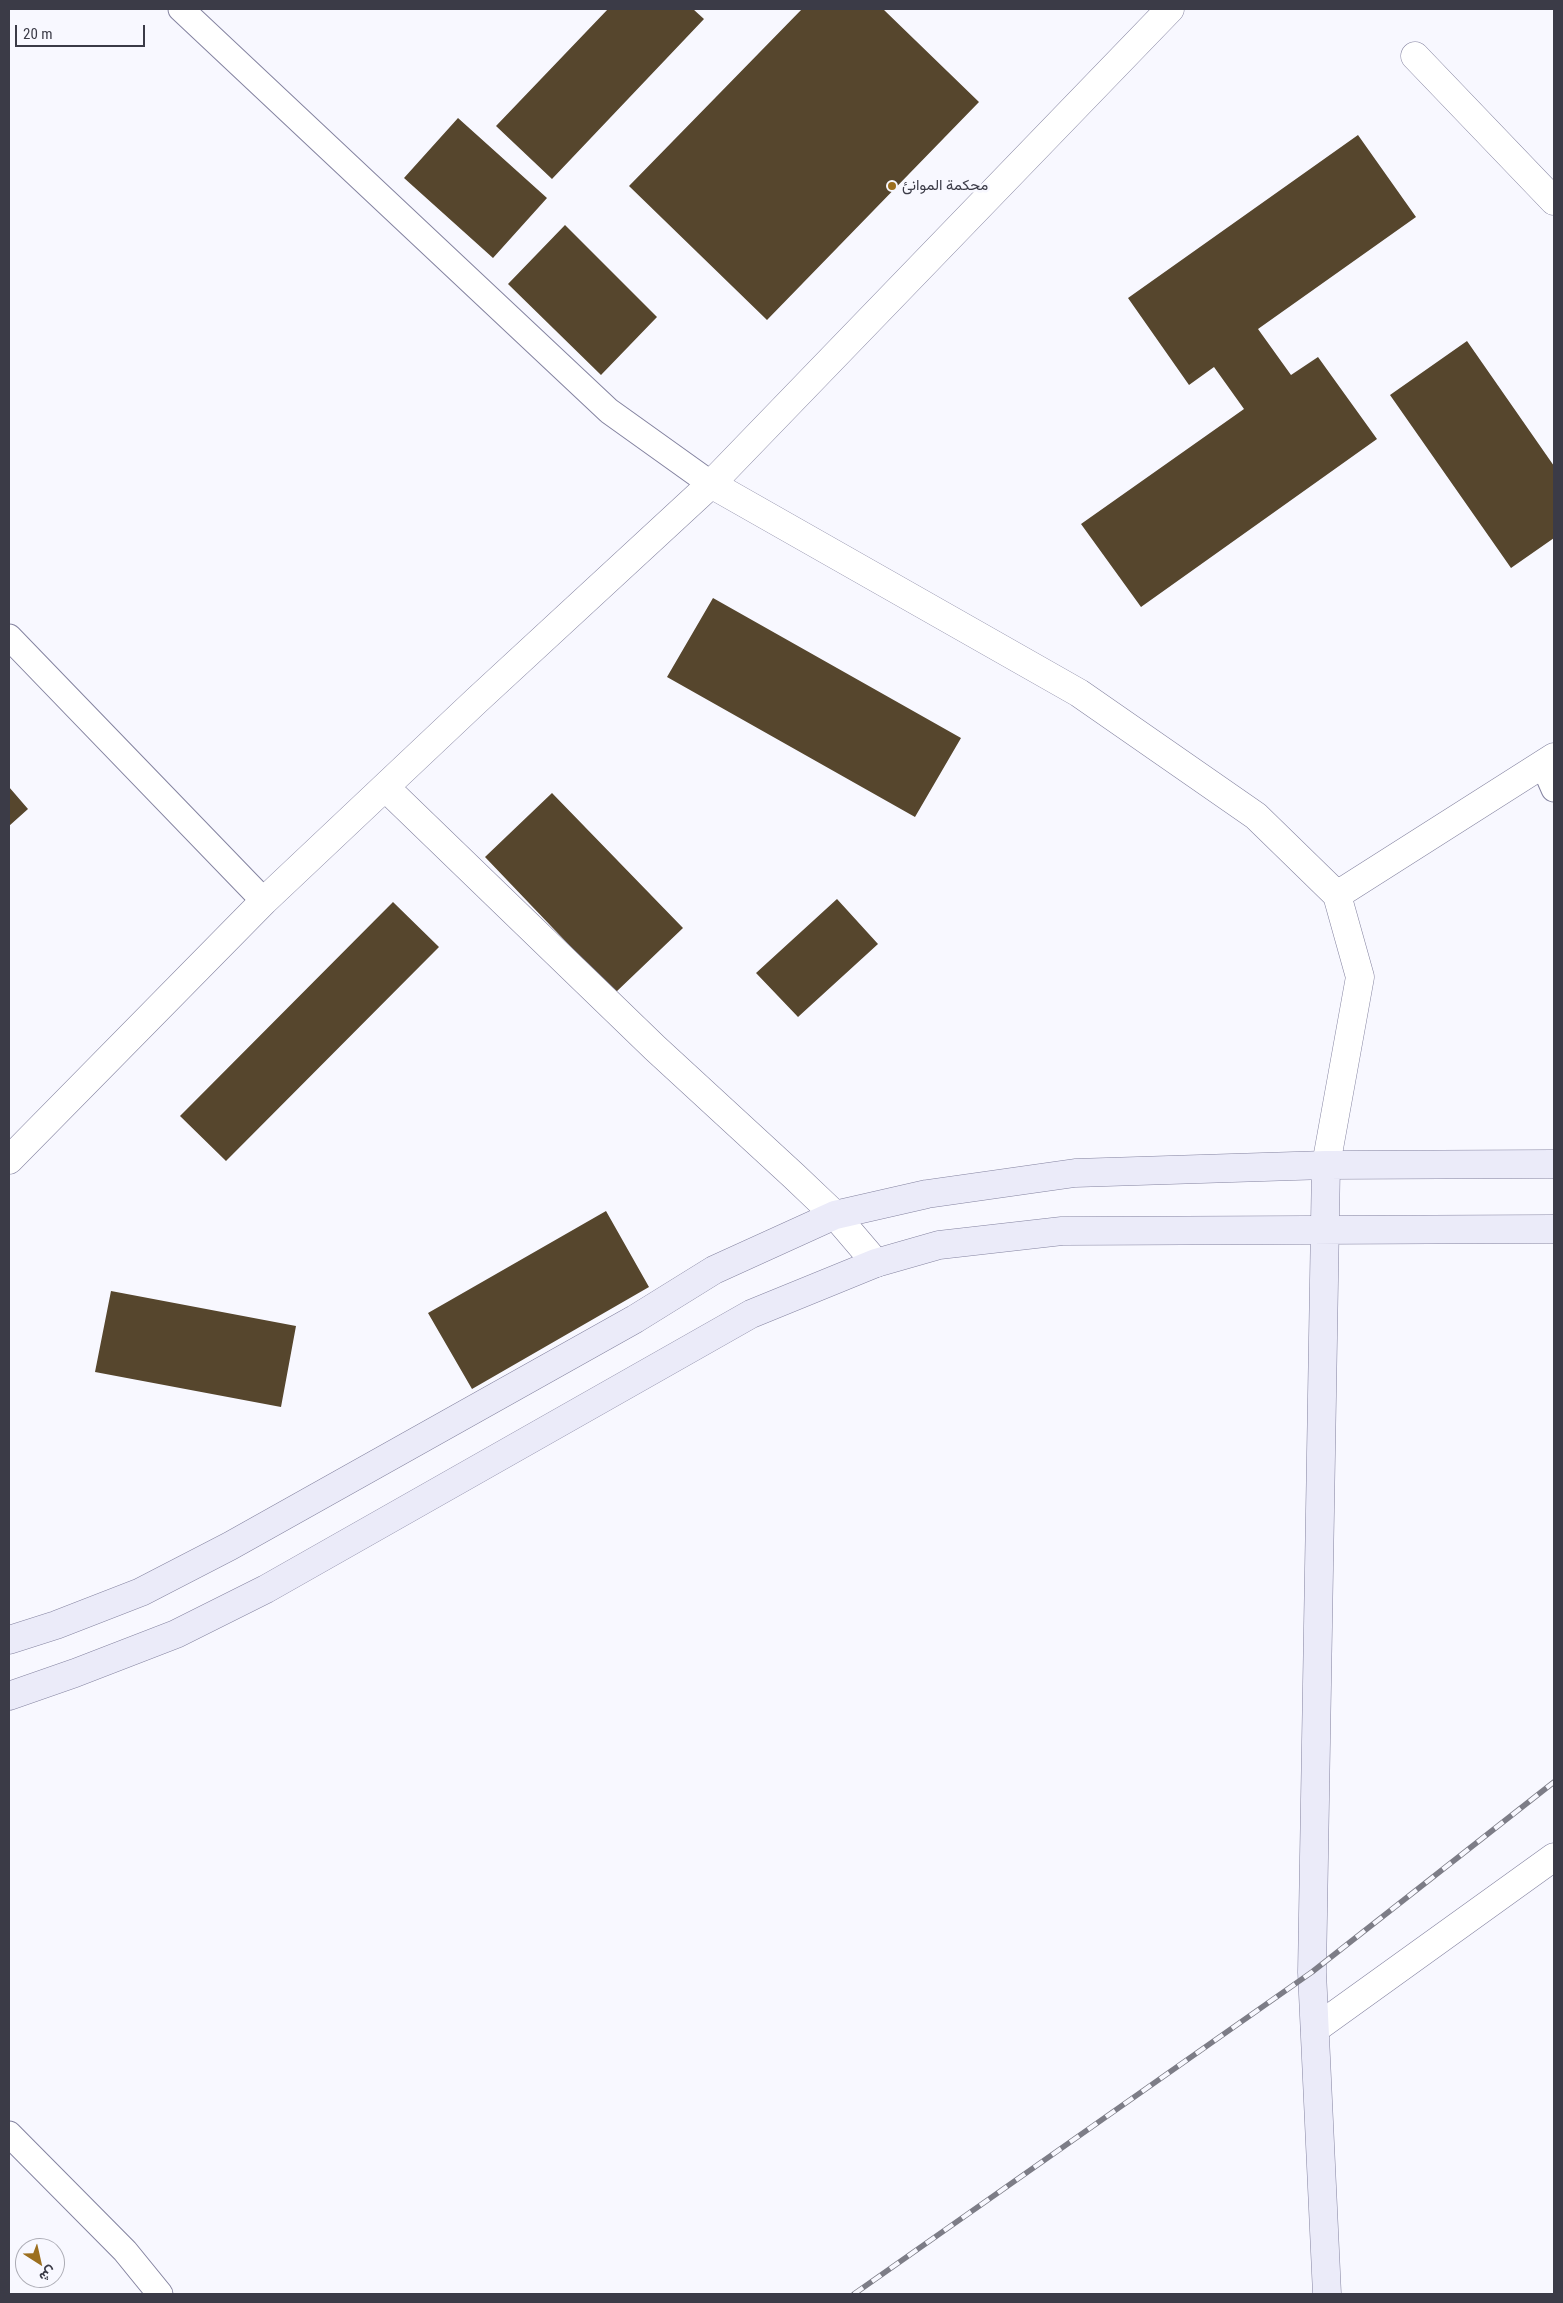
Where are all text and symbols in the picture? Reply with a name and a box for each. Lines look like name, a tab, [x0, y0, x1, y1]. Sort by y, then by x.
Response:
scale bar	[18, 15, 148, 47]
text: 20 m	[23, 25, 53, 43]
place label: محكمة الموانئ	[902, 177, 988, 195]
marker: محكمة الموانئ	[886, 180, 898, 192]
north arrow	[15, 2238, 65, 2288]
text: ش	[37, 2263, 60, 2286]

